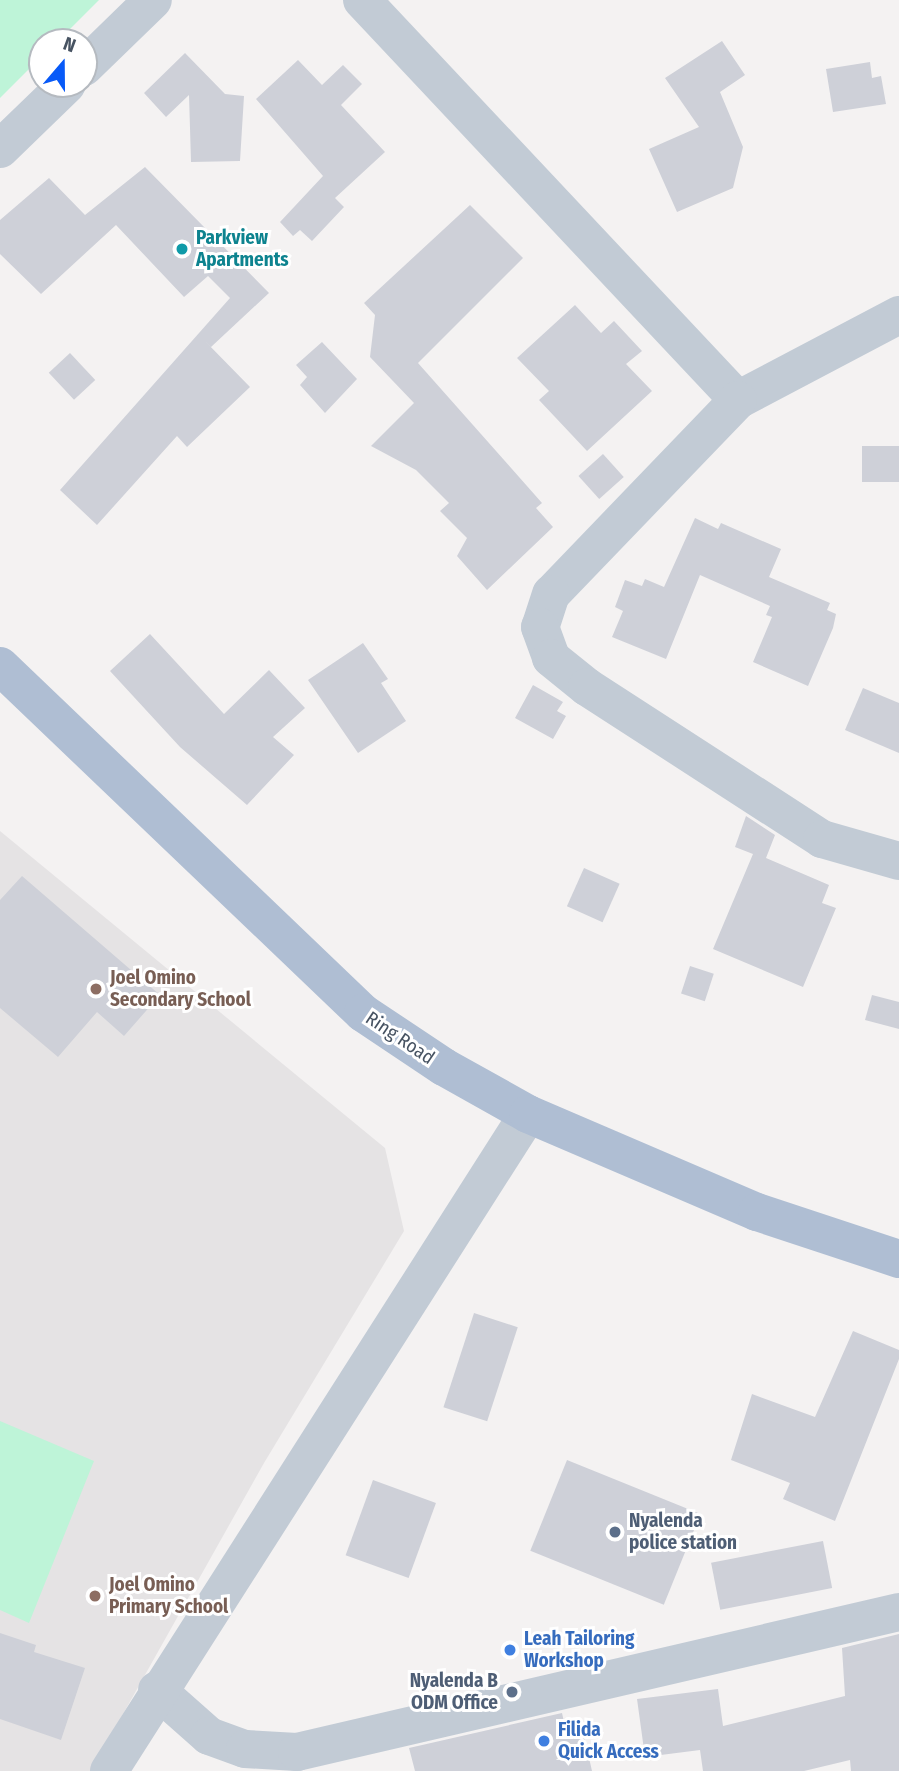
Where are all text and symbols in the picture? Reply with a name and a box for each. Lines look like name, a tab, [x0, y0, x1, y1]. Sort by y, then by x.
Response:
north arrow	[28, 28, 98, 98]
text: N	[60, 32, 79, 57]
place label: Parkview Apartments	[196, 227, 289, 271]
marker: Parkview Apartments	[174, 241, 190, 257]
place label: Joel Omino Secondary School	[110, 967, 251, 1011]
marker: Joel Omino Secondary School	[88, 981, 104, 997]
street label: Ring Road	[361, 1007, 439, 1069]
place label: Nyalenda police station	[629, 1510, 737, 1554]
marker: Nyalenda police station	[607, 1524, 623, 1540]
place label: Joel Omino Primary School	[109, 1574, 228, 1618]
marker: Joel Omino Primary School	[87, 1588, 103, 1604]
place label: Leah Tailoring Workshop	[524, 1628, 635, 1672]
marker: Leah Tailoring Workshop	[502, 1642, 518, 1658]
place label: Nyalenda B ODM Office	[410, 1670, 498, 1714]
marker: Nyalenda B ODM Office	[504, 1684, 520, 1700]
place label: Filida Quick Access	[558, 1719, 659, 1763]
marker: Filida Quick Access	[536, 1733, 552, 1749]

